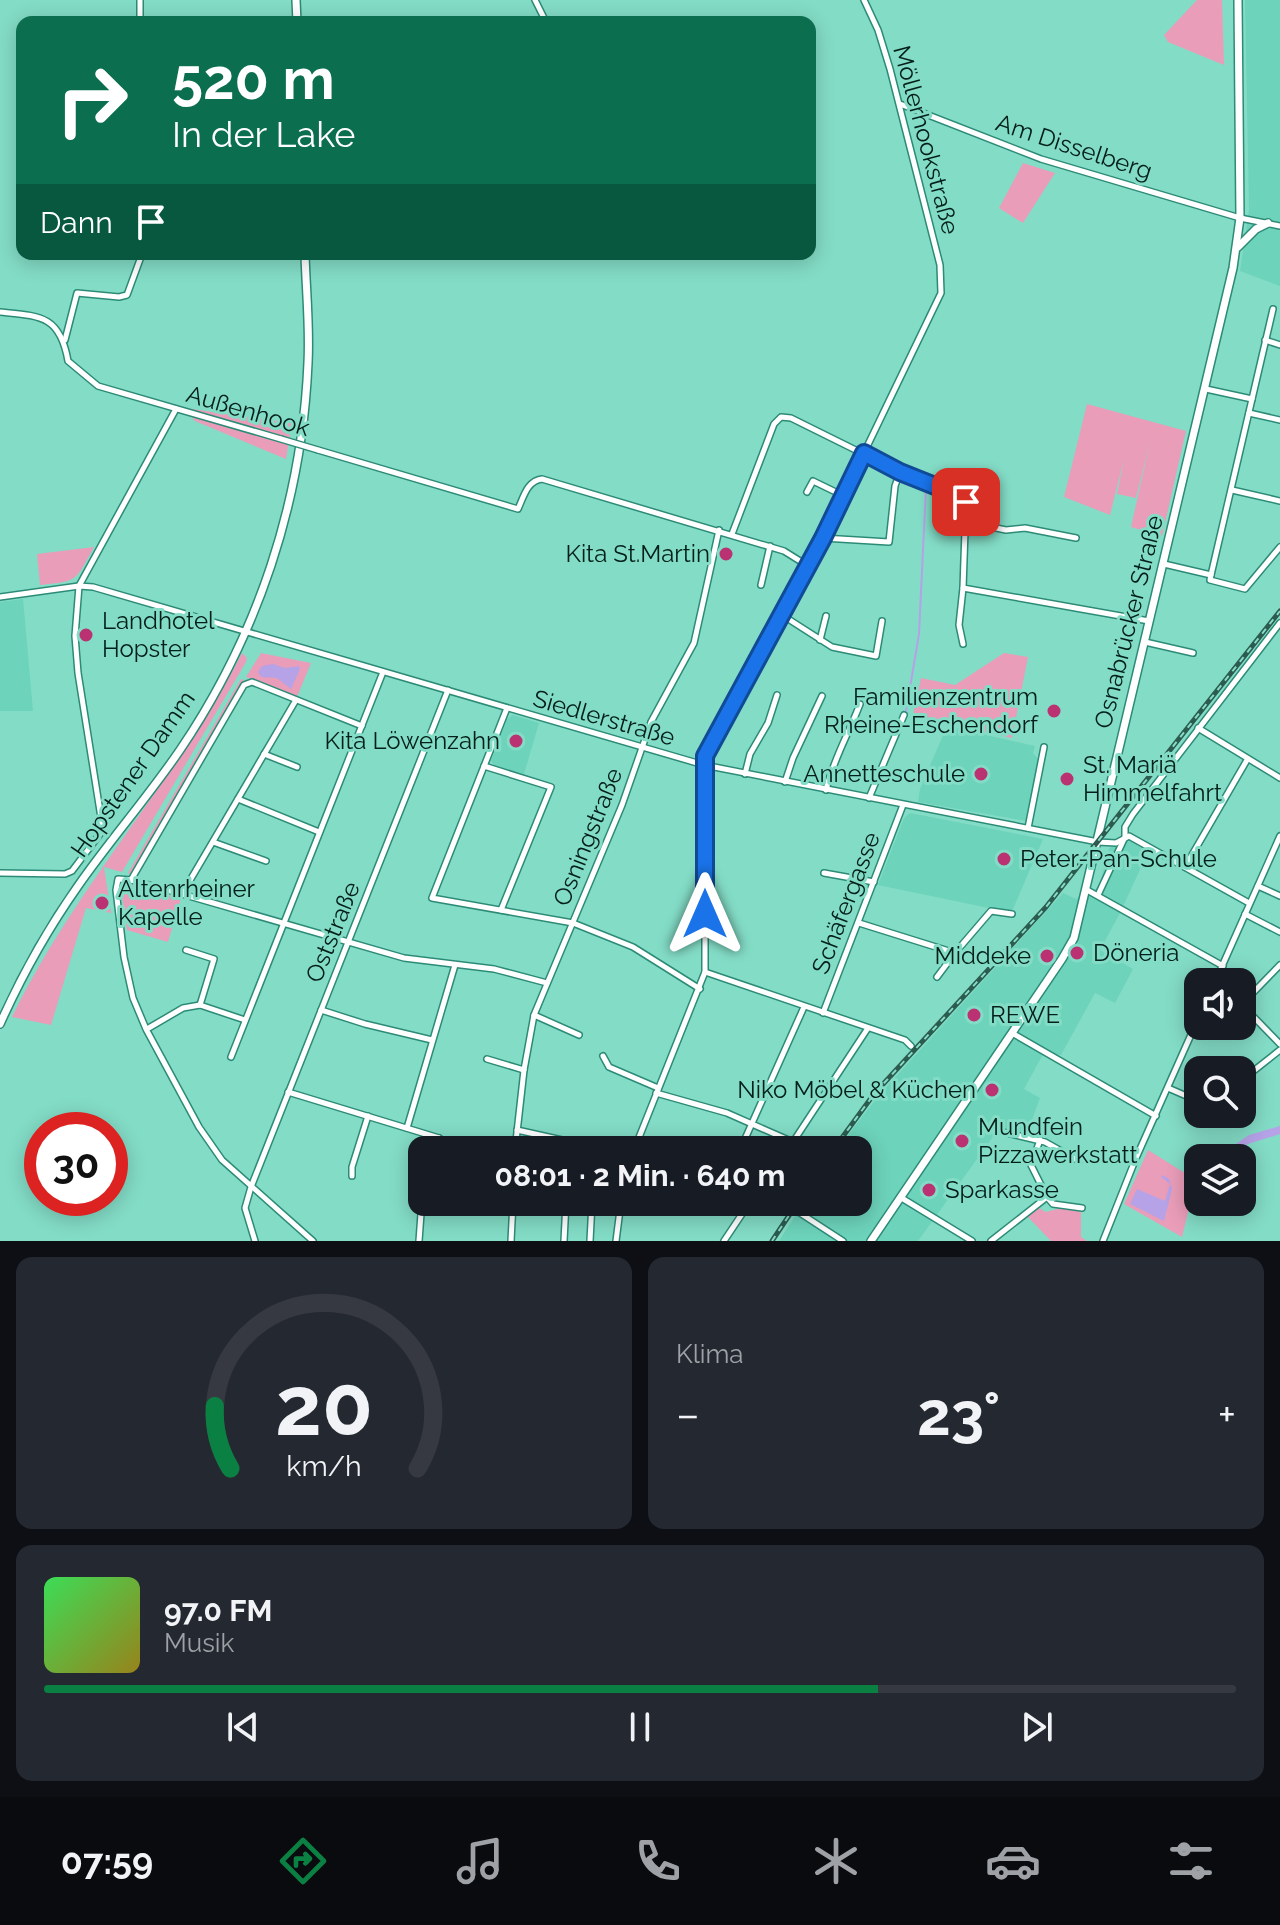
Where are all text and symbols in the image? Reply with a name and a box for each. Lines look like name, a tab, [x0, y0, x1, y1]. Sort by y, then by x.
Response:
street label: Möllerhookstraße	[887, 42, 966, 237]
text: 520 m	[172, 46, 335, 112]
icon: right	[40, 48, 144, 152]
street label: Am Disselberg	[992, 108, 1156, 185]
text: In der Lake	[172, 113, 355, 155]
icon: arrive	[129, 200, 173, 244]
text: Dann	[40, 205, 113, 240]
street label: Außenhook	[183, 379, 313, 442]
pin	[932, 468, 1000, 536]
icon: arrive	[944, 480, 988, 524]
street label: Osnabrücker Straße	[1088, 512, 1169, 731]
place label: Kita St.Martin	[565, 539, 710, 568]
marker: Kita St.Martin	[717, 545, 735, 563]
place label: Landhotel Hopster	[102, 606, 215, 663]
marker: Landhotel Hopster	[77, 626, 95, 644]
place label: Familienzentrum Rheine-Eschendorf	[824, 682, 1039, 739]
street label: Siedlerstraße	[530, 683, 678, 752]
street label: Hopstener Damm	[64, 685, 201, 862]
marker: Familienzentrum Rheine-Eschendorf	[1045, 702, 1063, 720]
place label: Kita Löwenzahn	[325, 726, 500, 755]
marker: Kita Löwenzahn	[507, 732, 525, 750]
place label: St. Mariä Himmelfahrt	[1083, 750, 1222, 807]
place label: Annetteschule	[803, 759, 965, 788]
street label: Osningstraße	[547, 764, 628, 910]
marker: Annetteschule	[972, 765, 990, 783]
marker: St. Mariä Himmelfahrt	[1058, 770, 1076, 788]
street label: Schäfergasse	[805, 828, 886, 978]
place label: Peter-Pan-Schule	[1020, 844, 1217, 873]
marker: Peter-Pan-Schule	[995, 850, 1013, 868]
position arrow	[663, 872, 747, 956]
place label: Altenrheiner Kapelle	[118, 874, 255, 931]
street label: Oststraße	[299, 877, 366, 986]
marker: Altenrheiner Kapelle	[93, 894, 111, 912]
place label: Döneria	[1093, 938, 1179, 967]
place label: Middeke	[935, 941, 1031, 970]
marker: Döneria	[1068, 944, 1086, 962]
marker: Middeke	[1038, 947, 1056, 965]
map controls	[1184, 968, 1256, 1216]
button: sound	[1184, 968, 1256, 1040]
place label: REWE	[990, 1000, 1060, 1029]
marker: REWE	[965, 1006, 983, 1024]
button: search	[1184, 1056, 1256, 1128]
place label: Niko Möbel & Küchen	[737, 1075, 976, 1104]
marker: Niko Möbel & Küchen	[983, 1081, 1001, 1099]
speed limit sign: 30	[24, 1112, 128, 1216]
place label: Mundfein Pizzawerkstatt	[978, 1112, 1137, 1169]
marker: Mundfein Pizzawerkstatt	[953, 1132, 971, 1150]
button: layers	[1184, 1144, 1256, 1216]
text: 08:01 · 2 Min. · 640 m	[495, 1158, 785, 1193]
place label: Sparkasse	[945, 1175, 1059, 1204]
marker: Sparkasse	[920, 1181, 938, 1199]
text: Klima	[676, 1339, 744, 1369]
text: 20	[275, 1357, 373, 1454]
text: 23°	[917, 1379, 1000, 1449]
text: −	[676, 1389, 700, 1440]
text: +	[1218, 1389, 1236, 1440]
text: km/h	[286, 1449, 362, 1483]
text: 97.0 FM	[164, 1593, 272, 1628]
text: Musik	[164, 1628, 234, 1658]
icon: previous	[221, 1705, 265, 1749]
icon: pause	[618, 1705, 662, 1749]
icon: next	[1015, 1705, 1059, 1749]
icon: directions	[275, 1833, 331, 1889]
icon: music	[452, 1833, 508, 1889]
icon: phone	[630, 1833, 686, 1889]
icon: climate	[808, 1833, 864, 1889]
icon: car	[985, 1833, 1041, 1889]
icon: filters	[1163, 1833, 1219, 1889]
text: 07:59	[61, 1840, 153, 1882]

